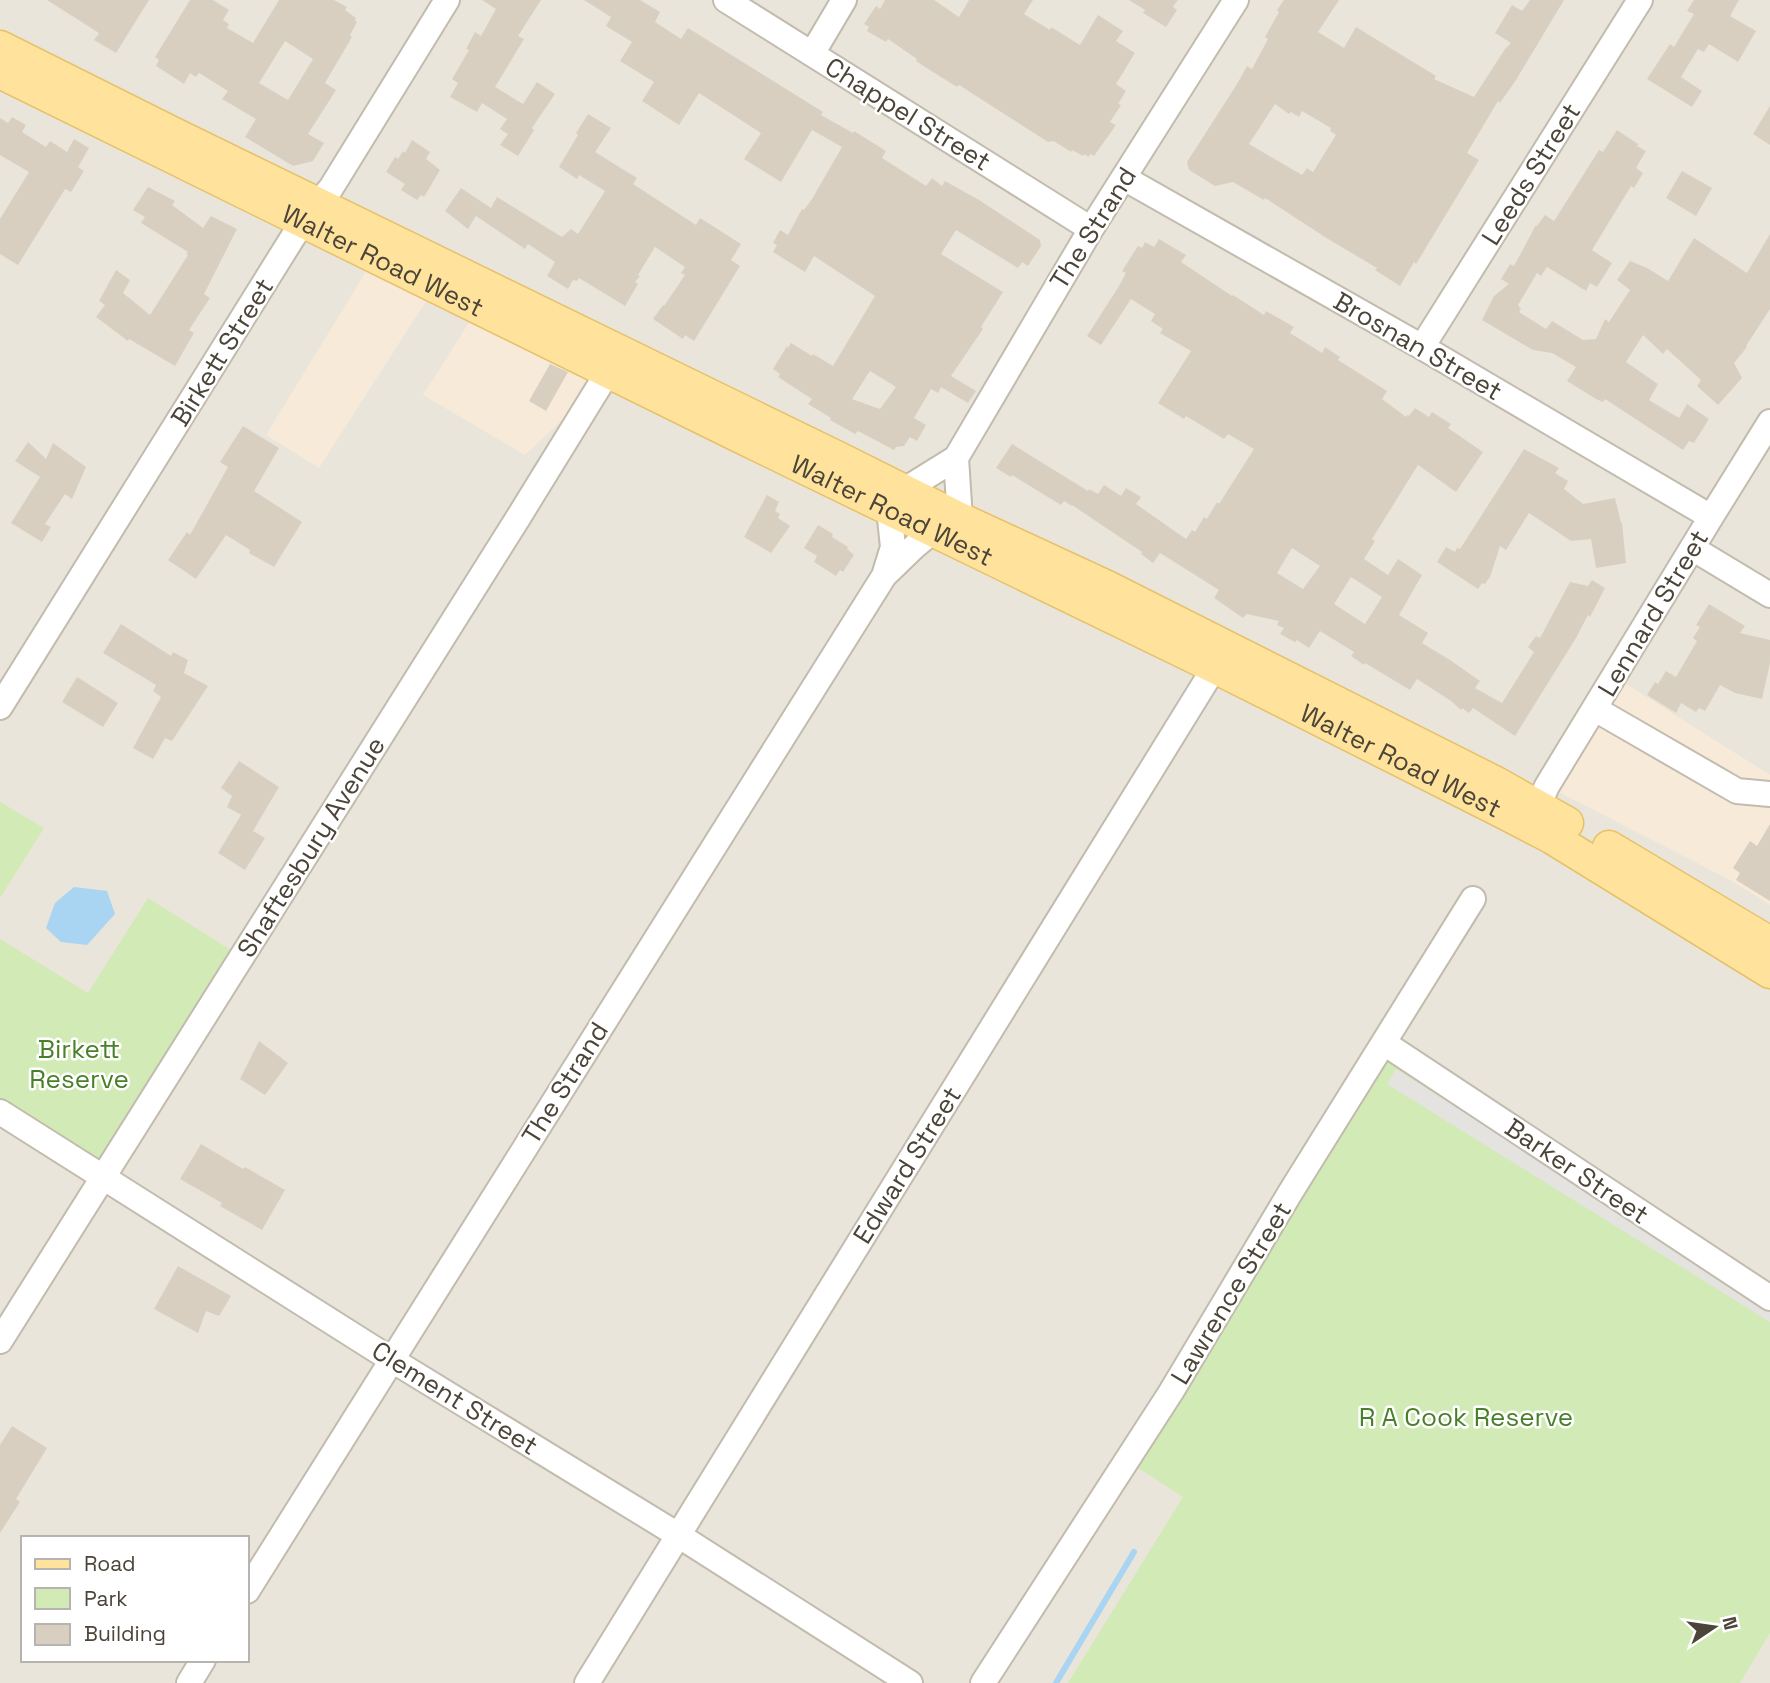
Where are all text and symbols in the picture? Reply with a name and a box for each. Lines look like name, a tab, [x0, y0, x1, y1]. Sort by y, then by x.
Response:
street label: Chappel Street	[819, 50, 997, 178]
street label: Leeds Street	[1474, 97, 1588, 251]
street label: The Strand	[1042, 160, 1144, 296]
street label: Walter Road West	[277, 197, 490, 325]
street label: Birkett Street	[163, 272, 281, 432]
street label: Brosnan Street	[1328, 284, 1508, 408]
street label: Walter Road West	[785, 447, 999, 574]
street label: Lennard Street	[1590, 523, 1716, 703]
street label: Walter Road West	[1295, 696, 1507, 825]
street label: Shaftesbury Avenue	[229, 730, 393, 964]
street label: The Strand	[514, 1015, 616, 1151]
park label: Birkett Reserve	[29, 1032, 129, 1096]
street label: Edward Street	[845, 1080, 969, 1250]
street label: Barker Street	[1498, 1110, 1656, 1232]
street label: Lawrence Street	[1163, 1195, 1299, 1391]
street label: Clement Street	[365, 1333, 545, 1463]
park label: R A Cook Reserve	[1359, 1400, 1573, 1434]
legend	[21, 1536, 248, 1662]
text: Road	[84, 1550, 136, 1577]
text: Park	[84, 1585, 128, 1612]
north arrow	[1679, 1592, 1749, 1662]
text: N	[1716, 1614, 1744, 1632]
text: Building	[84, 1620, 166, 1647]

